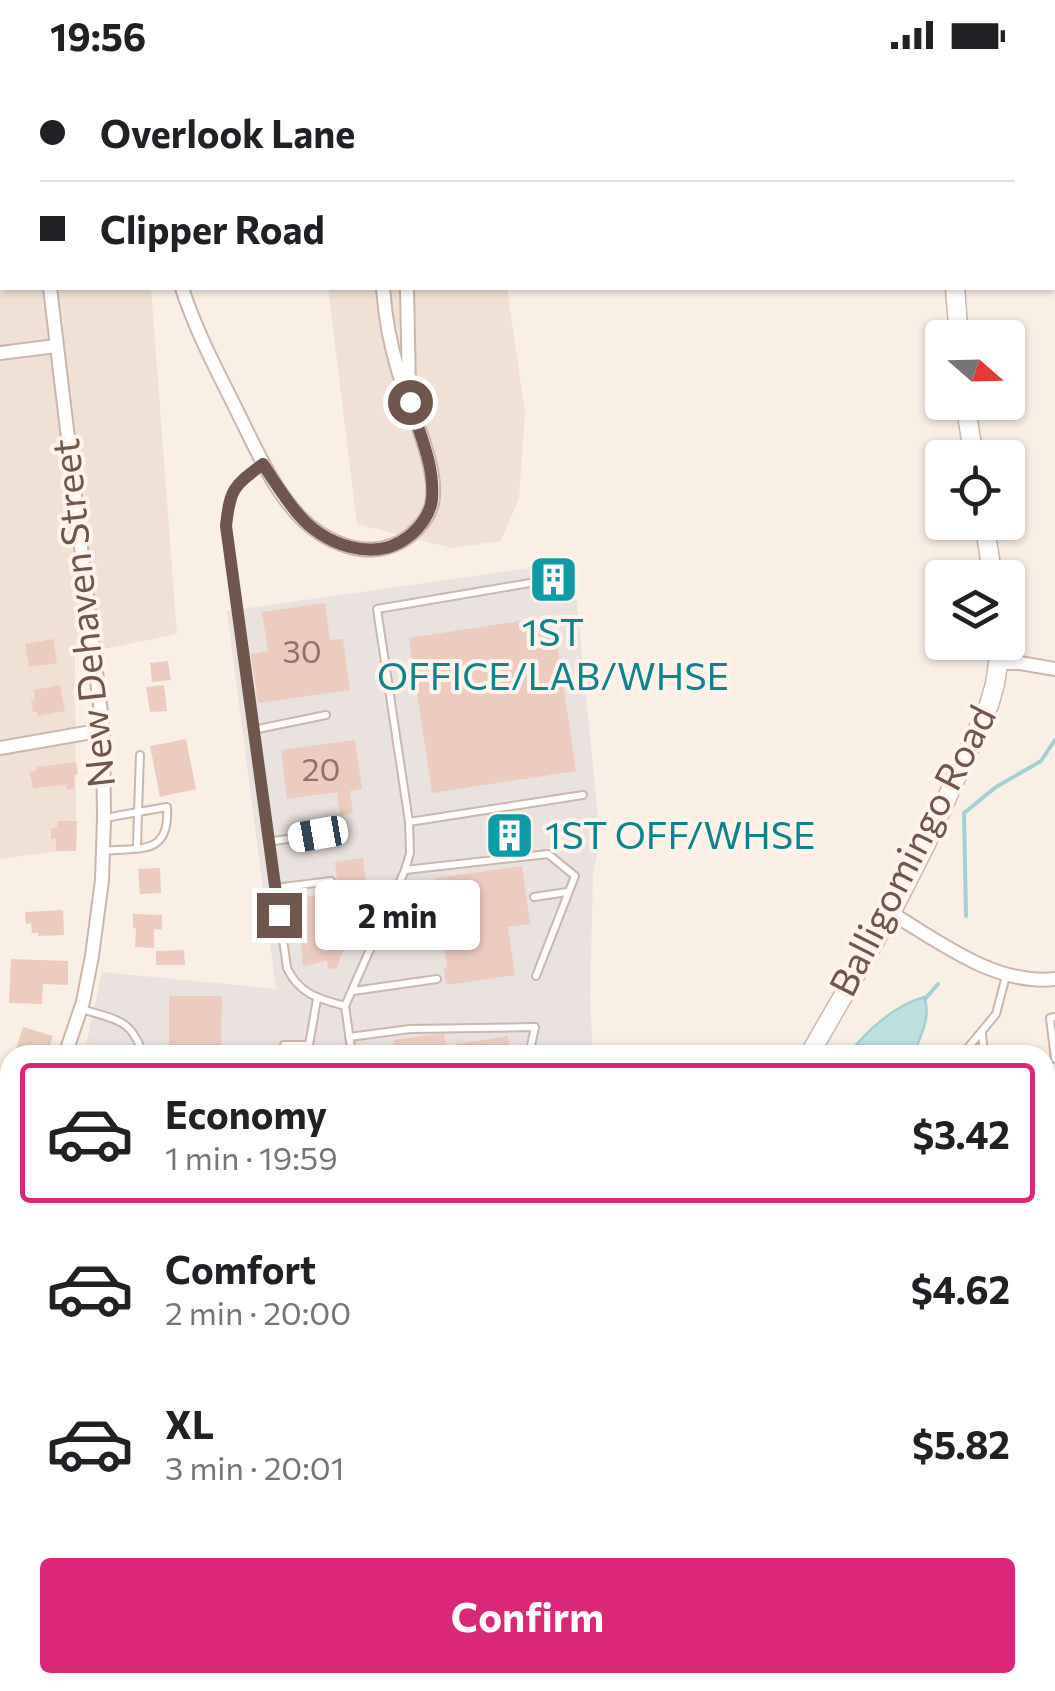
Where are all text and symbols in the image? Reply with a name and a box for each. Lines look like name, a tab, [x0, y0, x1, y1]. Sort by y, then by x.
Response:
text: 19:56	[50, 12, 146, 59]
text: Overlook Lane	[100, 109, 355, 156]
text: Clipper Road	[100, 205, 325, 252]
north arrow	[925, 320, 1025, 420]
map controls	[925, 320, 1025, 660]
route start	[388, 380, 433, 425]
street label: New Dehaven Street	[40, 437, 123, 790]
button: locate	[925, 440, 1025, 540]
building icon: 1ST OFFICE/LAB/WHSE	[527, 553, 579, 605]
button: layers	[925, 560, 1025, 660]
place label: 1ST OFFICE/LAB/WHSE	[377, 607, 729, 698]
house number: 30	[282, 630, 322, 670]
street label: Balligomingo Road	[817, 697, 1004, 1003]
house number: 20	[302, 748, 340, 788]
building icon: 1ST OFF/WHSE	[484, 810, 536, 862]
place label: 1ST OFF/WHSE	[545, 810, 816, 857]
car	[286, 814, 350, 854]
callout: 2 min	[314, 880, 479, 950]
route end	[257, 893, 302, 938]
text: 2 min	[358, 895, 437, 935]
icon: car	[45, 1088, 135, 1178]
text: Economy	[165, 1090, 327, 1137]
text: $3.42	[912, 1110, 1010, 1157]
text: 1 min · 19:59	[165, 1137, 338, 1177]
icon: car	[45, 1243, 135, 1333]
text: Comfort	[165, 1245, 316, 1292]
text: $4.62	[911, 1265, 1010, 1312]
text: 2 min · 20:00	[165, 1292, 351, 1332]
icon: car	[45, 1398, 135, 1488]
text: XL	[165, 1400, 214, 1447]
text: $5.82	[912, 1420, 1010, 1467]
text: 3 min · 20:01	[165, 1447, 344, 1487]
button: Confirm	[40, 1558, 1015, 1673]

